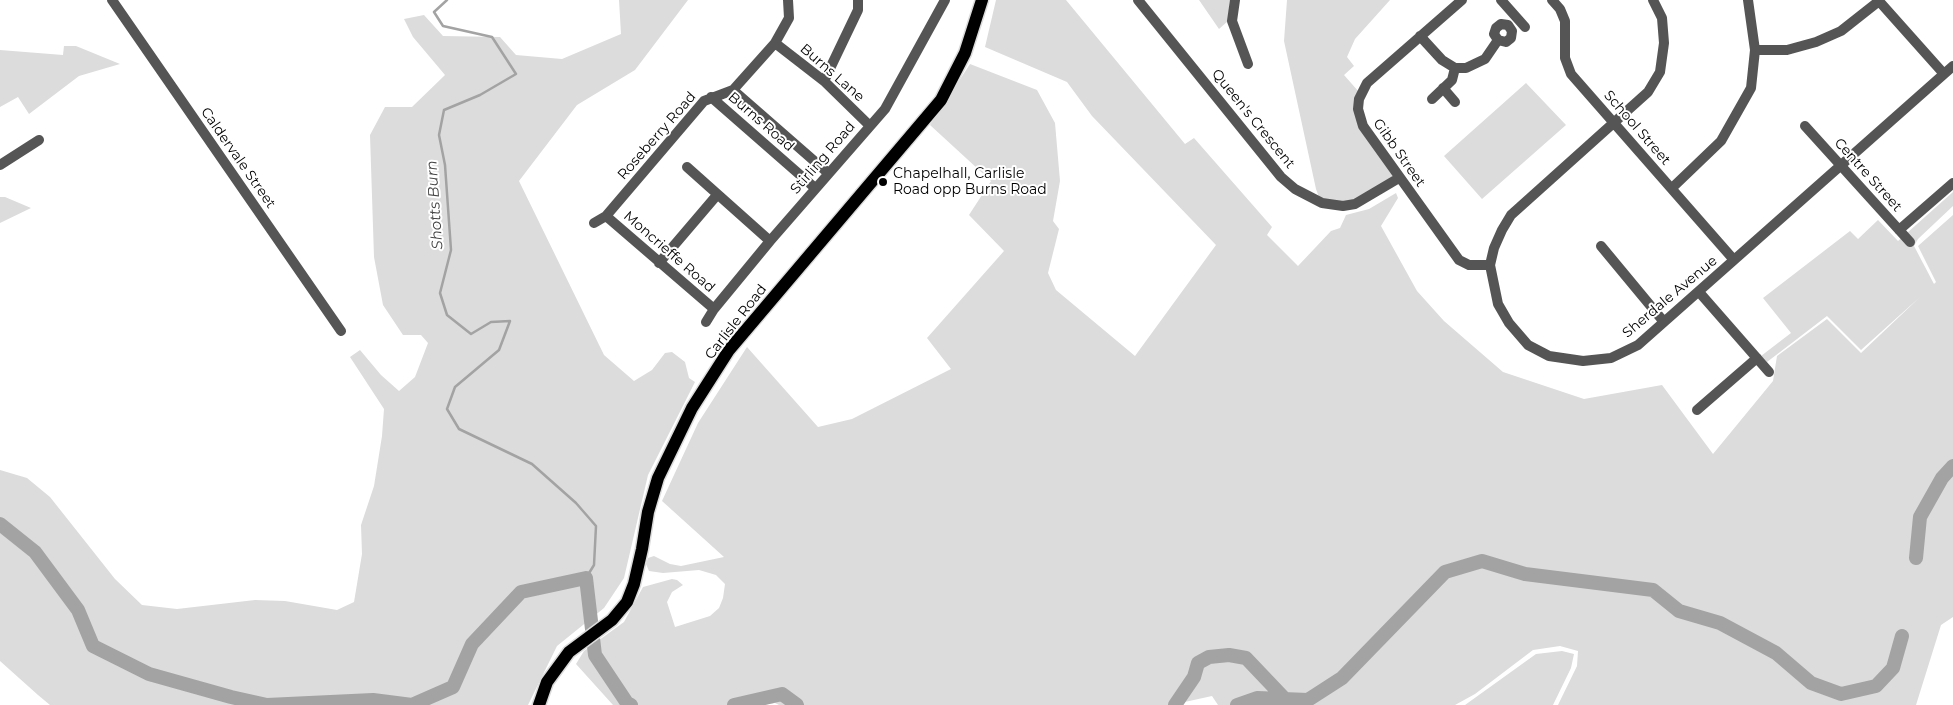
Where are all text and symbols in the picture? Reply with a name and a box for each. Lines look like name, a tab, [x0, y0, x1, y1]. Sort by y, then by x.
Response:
street label: Burns Lane	[796, 40, 868, 106]
street label: Queen's Crescent	[1208, 66, 1298, 172]
street label: School Street	[1600, 87, 1674, 169]
street label: Roseberry Road	[614, 89, 700, 183]
street label: Burns Road	[725, 89, 797, 155]
street label: Caldervale Street	[197, 104, 279, 212]
street label: Gibb Street	[1369, 116, 1429, 190]
street label: Stirling Road	[787, 118, 859, 198]
street label: Centre Street	[1831, 135, 1905, 215]
water label: Shotts Burn	[423, 160, 447, 250]
place label: Chapelhall, Carlisle Road opp Burns Road	[893, 166, 1047, 198]
marker: Chapelhall, Carlisle Road opp Burns Road	[877, 176, 889, 188]
street label: Moncrieffe Road	[620, 208, 718, 296]
street label: Sherdale Avenue	[1619, 252, 1721, 342]
street label: Carlisle Road	[702, 281, 770, 363]

